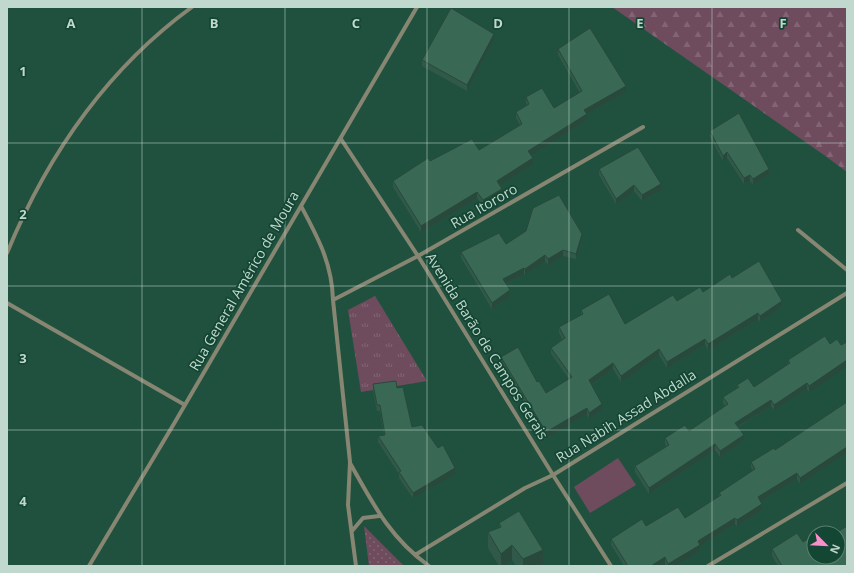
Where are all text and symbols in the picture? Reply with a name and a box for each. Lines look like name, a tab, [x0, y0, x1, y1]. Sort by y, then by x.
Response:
text: A	[67, 14, 76, 32]
text: B	[210, 14, 219, 32]
text: C	[352, 14, 360, 32]
text: D	[493, 14, 503, 32]
text: E	[636, 14, 644, 32]
text: F	[779, 14, 787, 32]
text: 1	[19, 62, 27, 80]
street label: Rua Itororo	[447, 179, 521, 232]
street label: Rua General Américo de Moura	[184, 187, 303, 374]
text: 2	[19, 205, 27, 223]
street label: Avenida Barão de Campos Gerais	[422, 249, 553, 443]
text: 3	[19, 349, 27, 367]
street label: Rua Nabih Assad Abdalla	[552, 365, 699, 467]
text: 4	[19, 492, 27, 510]
north arrow	[806, 525, 846, 565]
text: N	[827, 542, 844, 556]

